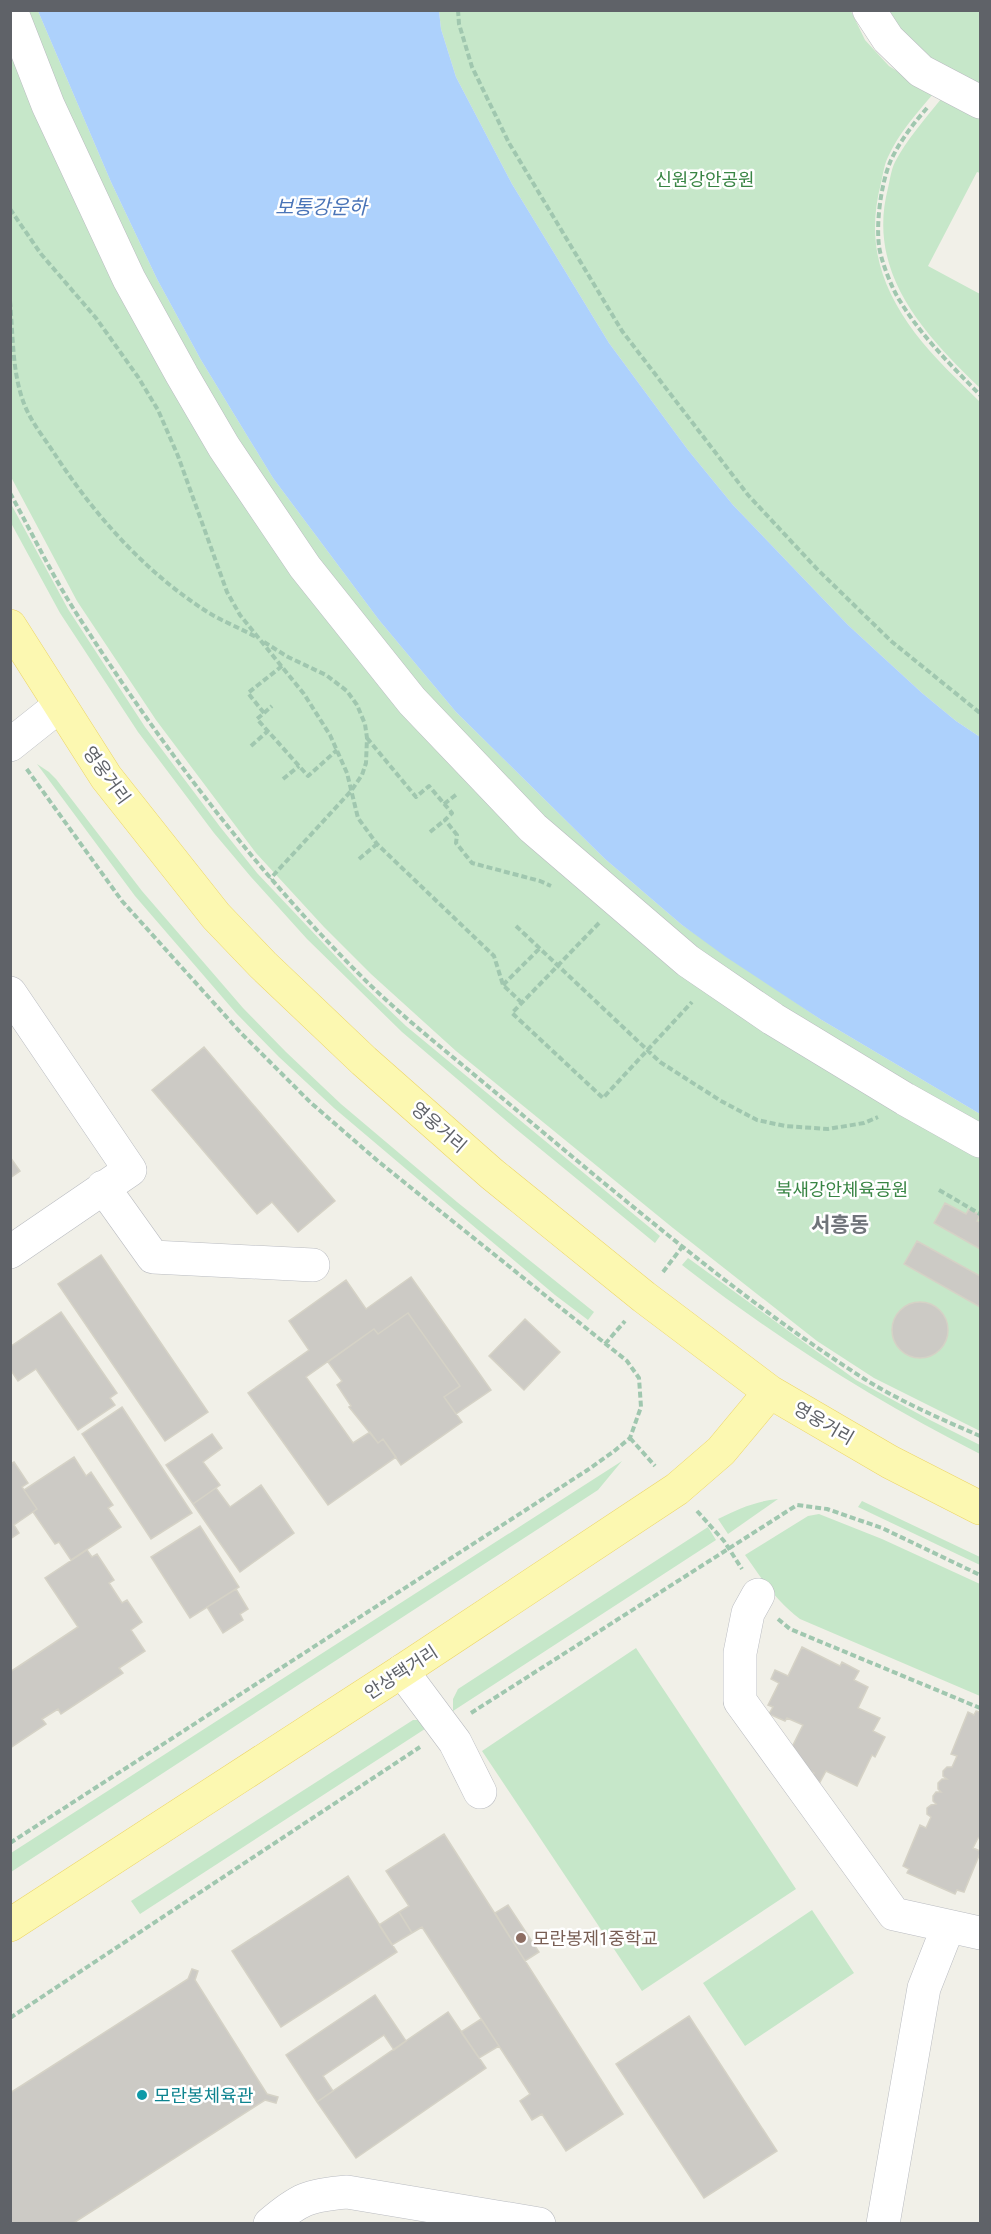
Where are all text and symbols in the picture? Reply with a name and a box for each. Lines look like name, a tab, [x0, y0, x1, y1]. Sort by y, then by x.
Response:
park label: 신원강안공원	[655, 169, 755, 190]
water label: 보통강운하	[275, 195, 370, 219]
street label: 영웅거리	[79, 742, 135, 808]
street label: 영웅거리	[407, 1097, 471, 1157]
park label: 북새강안체육공원	[776, 1179, 908, 1200]
district label: 서흥동	[811, 1213, 869, 1237]
street label: 영웅거리	[790, 1397, 858, 1449]
street label: 안상택거리	[361, 1641, 441, 1703]
place label: 모란봉제1중학교	[533, 1928, 658, 1949]
marker: 모란봉제1중학교	[514, 1931, 528, 1945]
place label: 모란봉체육관	[154, 2085, 254, 2106]
marker: 모란봉체육관	[135, 2088, 149, 2102]

